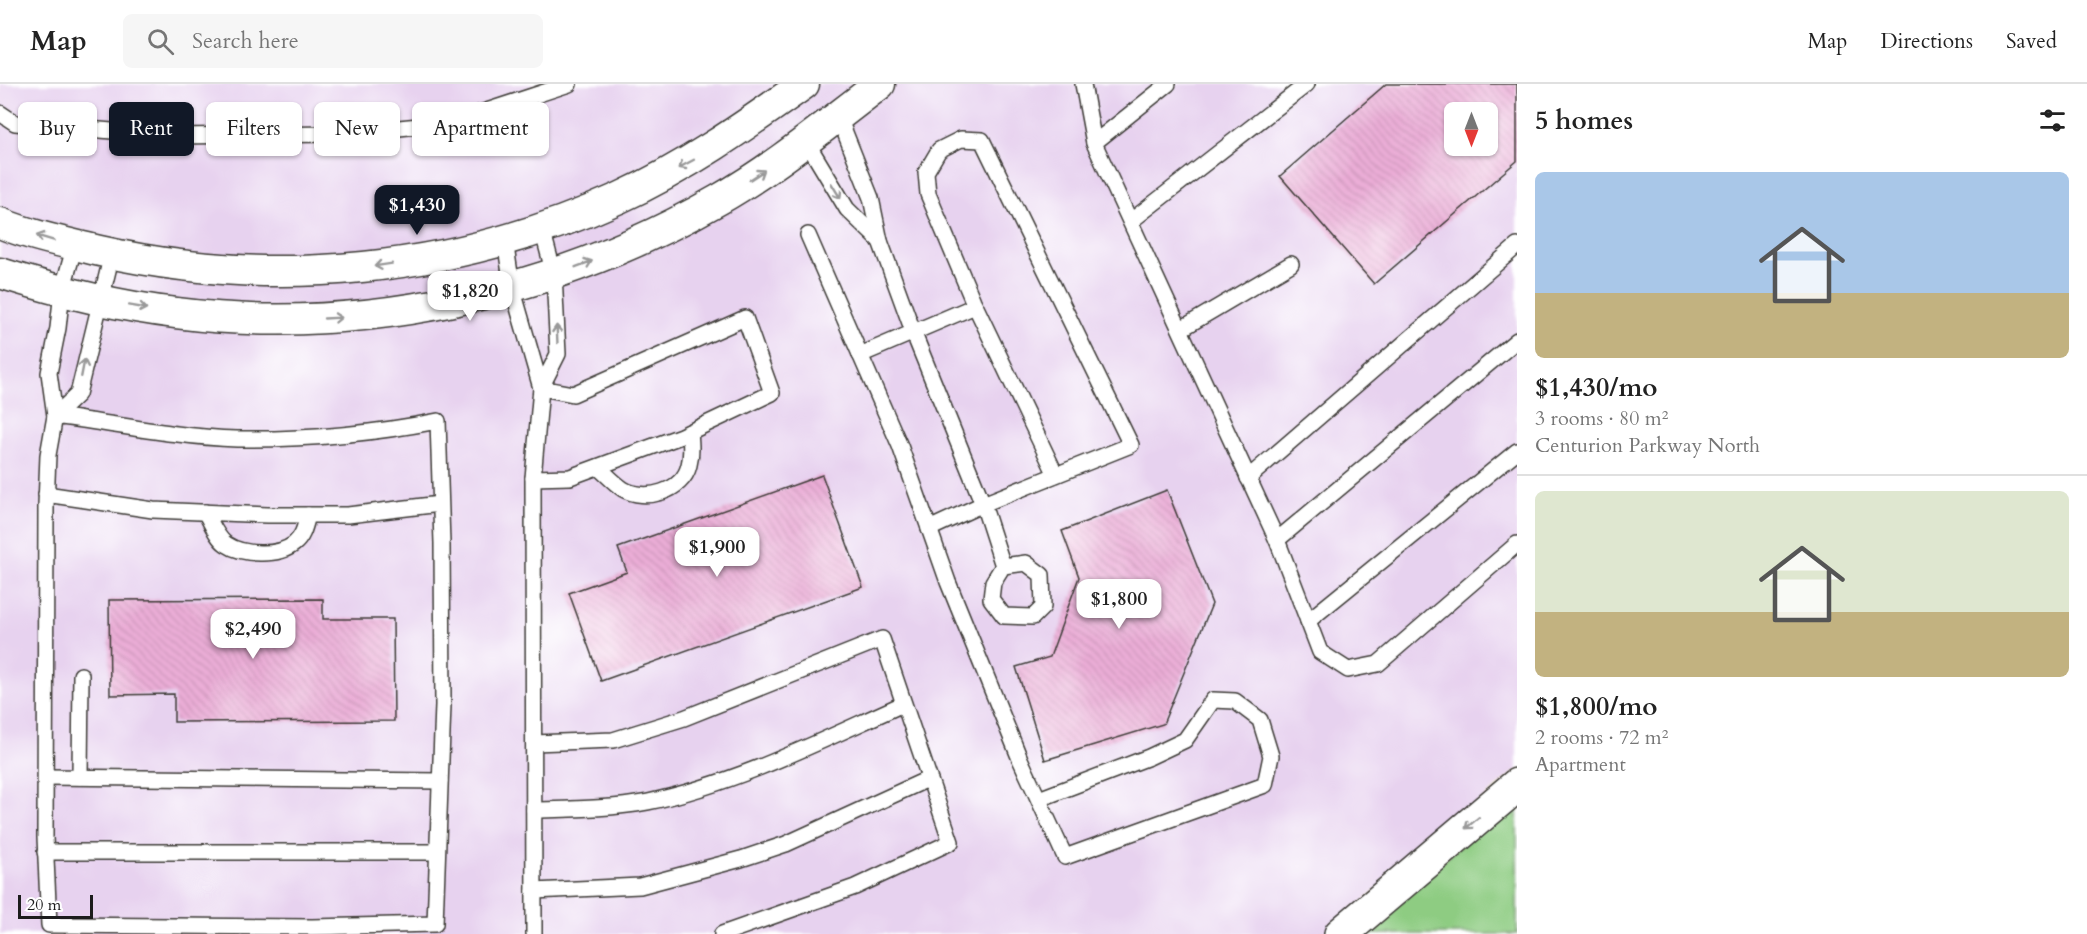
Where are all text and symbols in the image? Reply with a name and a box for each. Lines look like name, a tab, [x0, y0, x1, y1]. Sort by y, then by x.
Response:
search box	[123, 14, 543, 68]
text: Map	[30, 22, 87, 60]
icon: search	[144, 25, 177, 58]
text: Search here	[192, 26, 299, 56]
text: Map	[1807, 27, 1847, 56]
text: Directions	[1880, 27, 1973, 56]
text: Saved	[2006, 27, 2057, 56]
chip: Buy	[18, 102, 97, 156]
chip: Rent	[109, 102, 194, 156]
chip: Filters	[206, 102, 302, 156]
chip: New	[314, 102, 400, 156]
chip: Apartment	[412, 102, 549, 156]
north arrow	[1444, 102, 1498, 156]
map controls	[1444, 102, 1498, 156]
text: 5 homes	[1535, 103, 1633, 138]
icon: filters	[2036, 104, 2069, 137]
one-way arrow	[677, 159, 695, 170]
one-way arrow	[748, 169, 764, 181]
one-way arrow	[831, 182, 843, 199]
pin: $1,430	[368, 185, 466, 236]
text: $1,430	[388, 191, 446, 218]
icon: home	[1748, 211, 1856, 319]
one-way arrow	[36, 232, 55, 243]
one-way arrow	[574, 257, 593, 268]
one-way arrow	[374, 260, 394, 271]
pin: $1,820	[421, 271, 519, 322]
text: $1,820	[441, 277, 499, 304]
one-way arrow	[128, 302, 148, 313]
one-way arrow	[322, 312, 342, 323]
one-way arrow	[551, 324, 562, 344]
one-way arrow	[78, 358, 89, 378]
text: $1,430/mo	[1535, 370, 1658, 405]
text: 3 rooms · 80 m²	[1535, 405, 1668, 432]
text: Centurion Parkway North	[1535, 432, 1760, 459]
pin: $1,900	[668, 527, 766, 578]
icon: home	[1748, 530, 1856, 638]
text: $1,900	[688, 533, 746, 560]
pin: $1,800	[1070, 579, 1168, 630]
text: $1,800	[1090, 585, 1148, 612]
pin: $2,490	[204, 609, 302, 660]
text: $2,490	[224, 615, 282, 642]
text: $1,800/mo	[1535, 689, 1658, 724]
text: 2 rooms · 72 m²	[1535, 724, 1668, 751]
text: Apartment	[1535, 751, 1626, 778]
one-way arrow	[1464, 816, 1480, 829]
scale bar	[18, 892, 93, 920]
text: 20 m	[27, 894, 61, 916]

